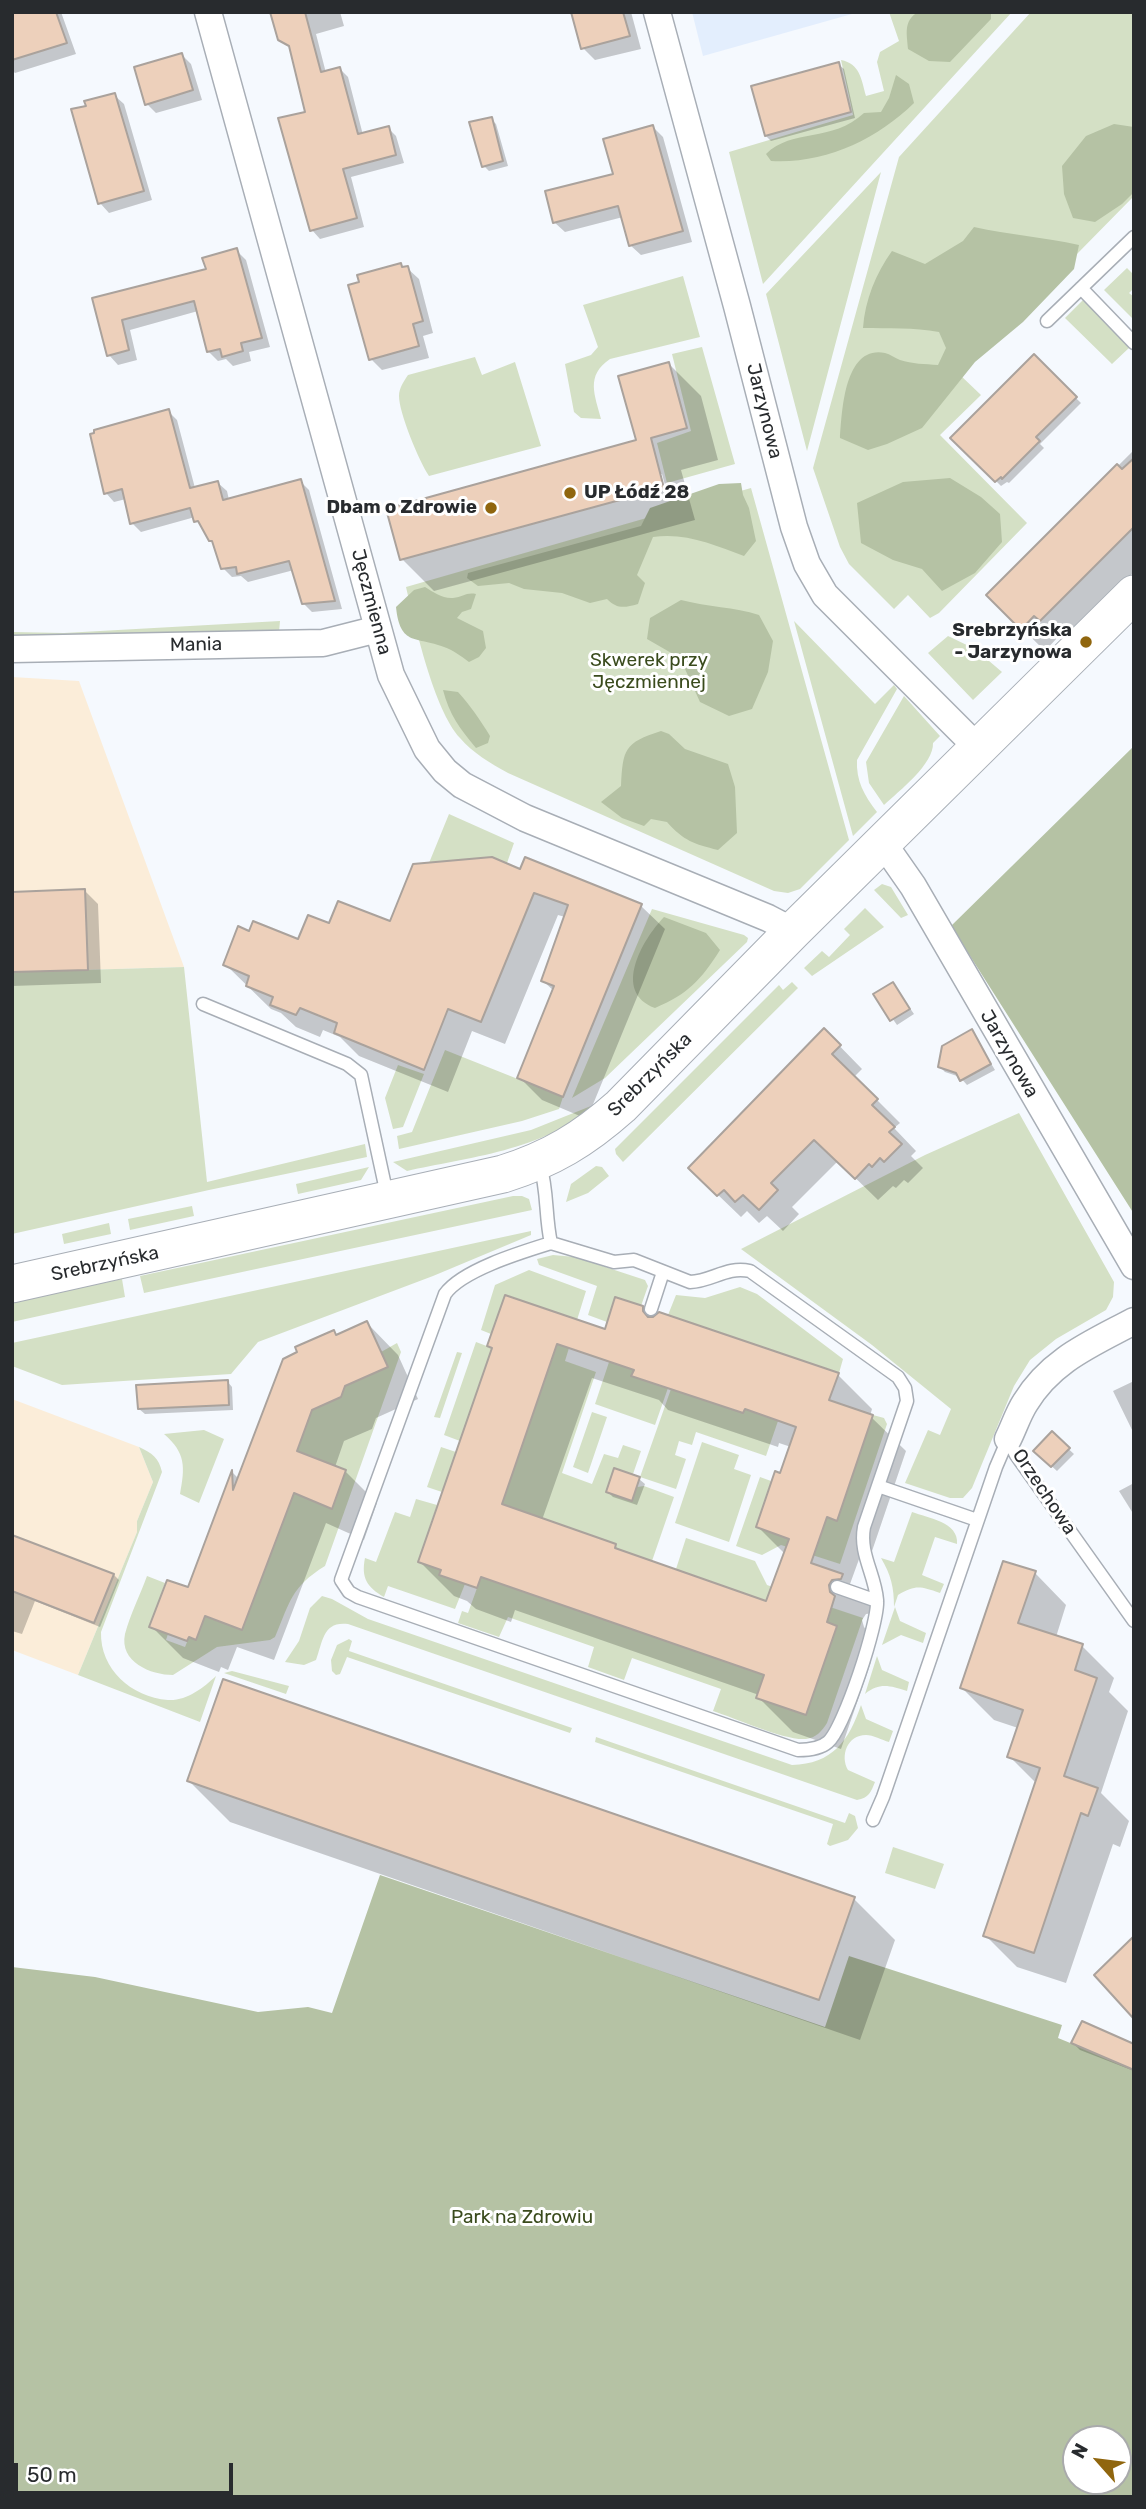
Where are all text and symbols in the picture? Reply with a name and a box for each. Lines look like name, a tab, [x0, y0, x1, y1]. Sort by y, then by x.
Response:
street label: Jarzynowa	[741, 361, 787, 461]
place label: UP Łódź 28	[584, 482, 689, 504]
marker: UP Łódź 28	[562, 485, 578, 501]
place label: Dbam o Zdrowie	[326, 497, 477, 519]
marker: Dbam o Zdrowie	[483, 500, 499, 516]
street label: Jęczmienna	[346, 547, 396, 657]
place label: Srebrzyńska - Jarzynowa	[952, 620, 1072, 664]
street label: Mania	[170, 633, 222, 657]
marker: Srebrzyńska - Jarzynowa	[1078, 634, 1094, 650]
park label: Skwerek przy Jęczmiennej	[590, 650, 708, 694]
street label: Jarzynowa	[975, 1006, 1043, 1102]
street label: Srebrzyńska	[603, 1028, 697, 1122]
street label: Srebrzyńska	[49, 1241, 161, 1287]
street label: Orzechowa	[1007, 1445, 1081, 1539]
park label: Park na Zdrowiu	[451, 2207, 593, 2229]
north arrow	[1062, 2425, 1132, 2495]
text: N	[1066, 2439, 1093, 2462]
scale bar	[18, 2450, 236, 2494]
text: 50 m	[27, 2462, 77, 2487]

